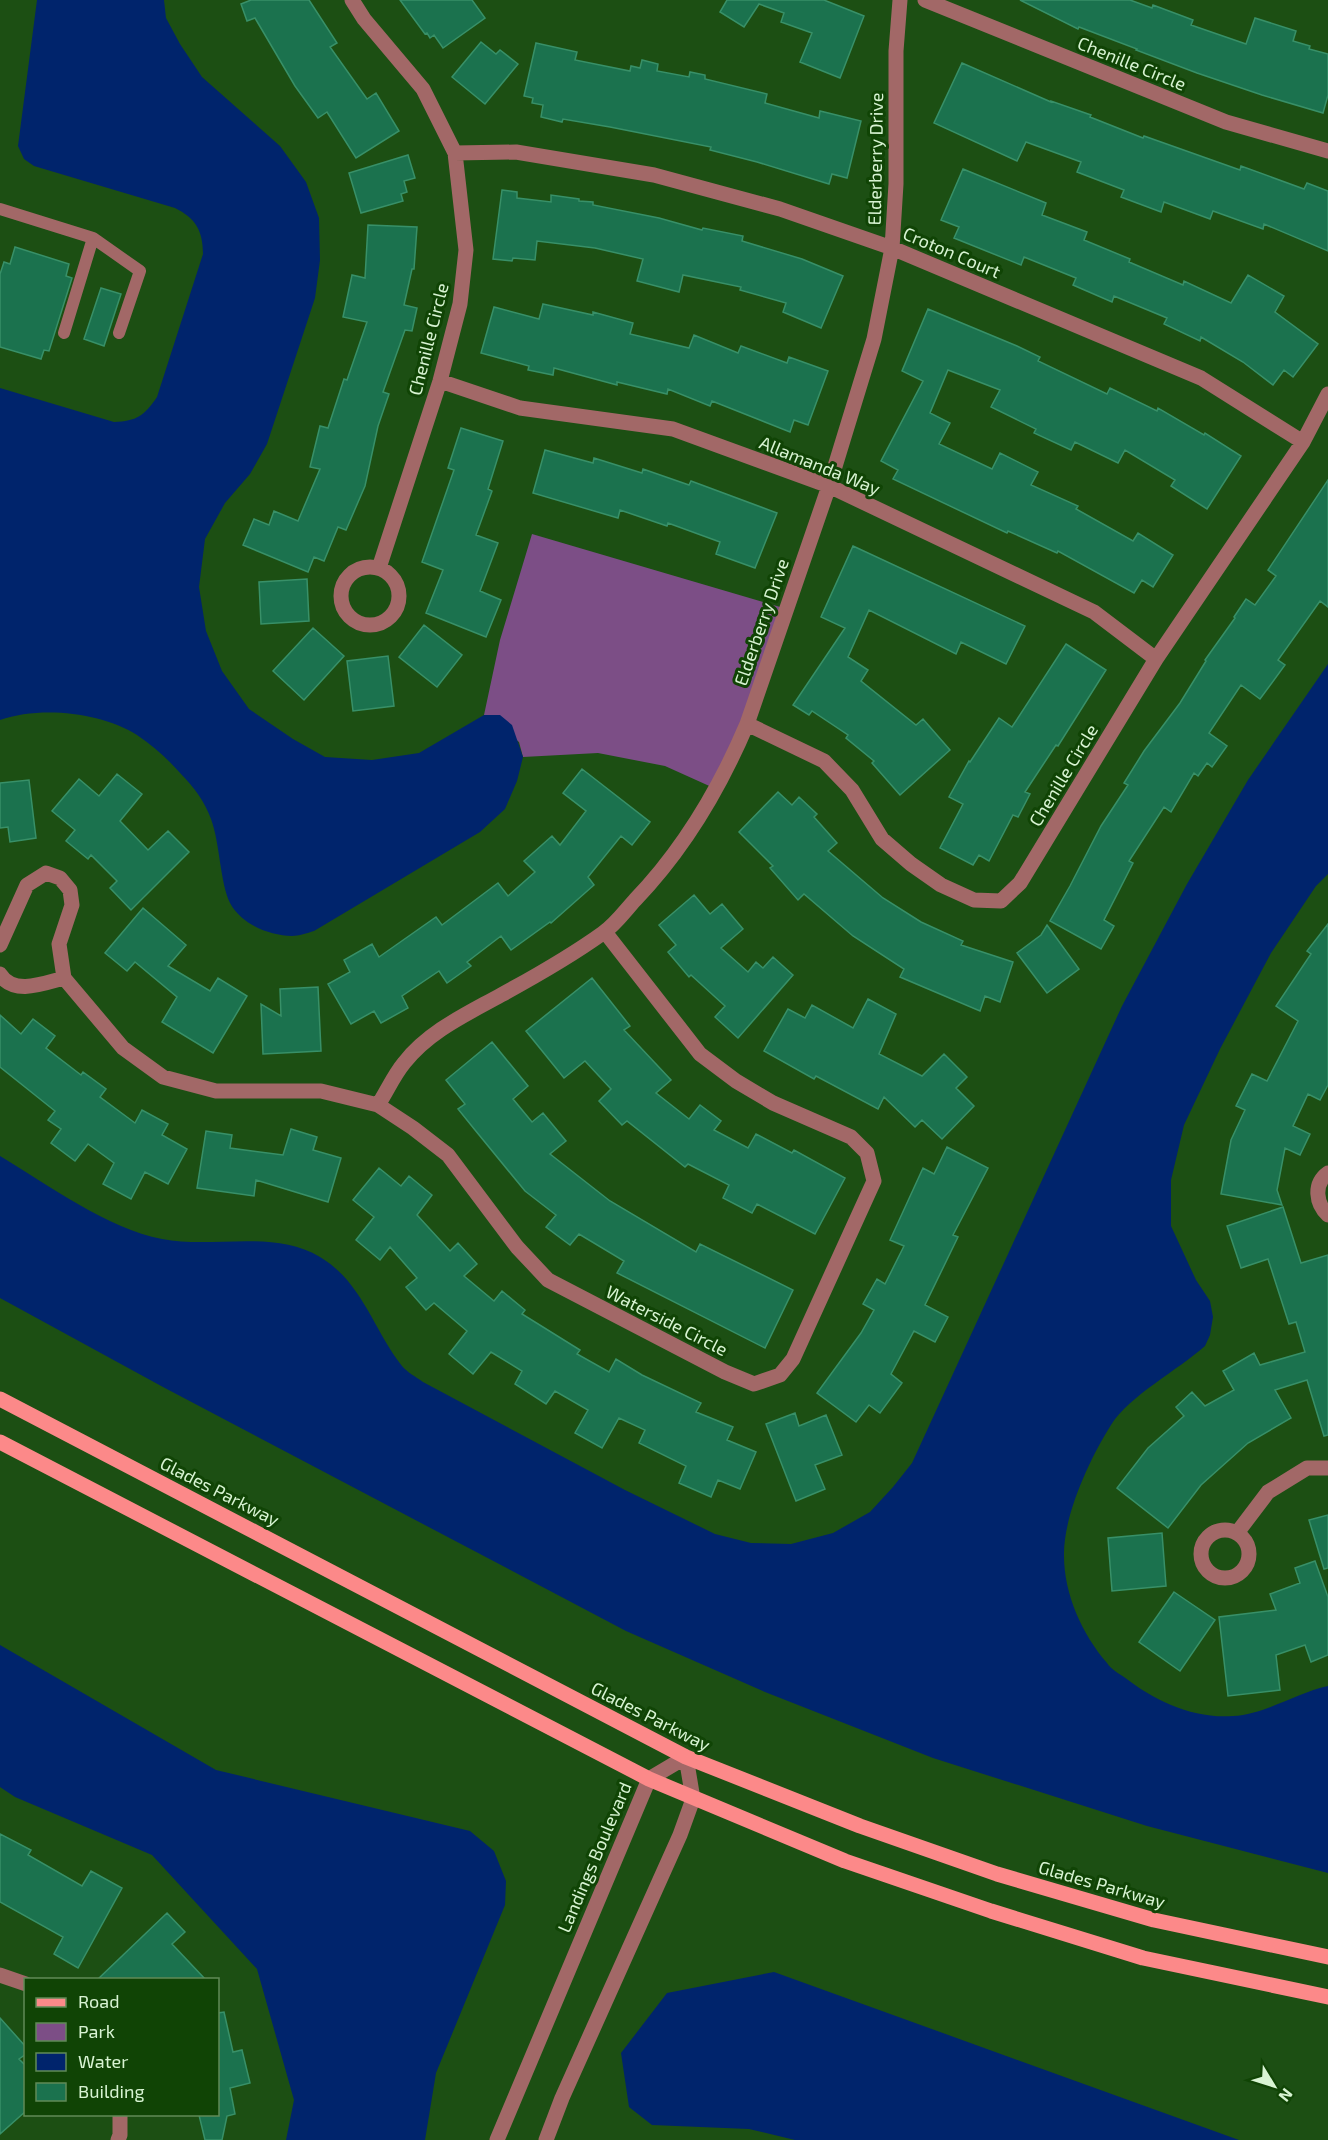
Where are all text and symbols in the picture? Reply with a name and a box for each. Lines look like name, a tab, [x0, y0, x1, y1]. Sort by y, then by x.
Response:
street label: Chenille Circle	[1074, 31, 1190, 95]
street label: Elderberry Drive	[863, 92, 887, 226]
street label: Croton Court	[900, 222, 1004, 282]
street label: Chenille Circle	[403, 280, 453, 398]
street label: Allamanda Way	[756, 431, 884, 499]
street label: Elderberry Drive	[729, 556, 793, 688]
street label: Chenille Circle	[1024, 720, 1102, 830]
street label: Waterside Circle	[602, 1280, 732, 1360]
street label: Glades Parkway	[157, 1452, 284, 1531]
street label: Glades Parkway	[588, 1677, 715, 1756]
street label: Landings Boulevard	[552, 1778, 636, 1936]
street label: Glades Parkway	[1036, 1855, 1168, 1913]
legend	[24, 1978, 219, 2116]
text: Road	[78, 1990, 119, 2012]
text: Park	[78, 2020, 115, 2042]
text: Water	[78, 2050, 128, 2072]
north arrow	[1244, 2056, 1304, 2116]
text: Building	[78, 2080, 145, 2102]
text: N	[1275, 2085, 1297, 2106]

